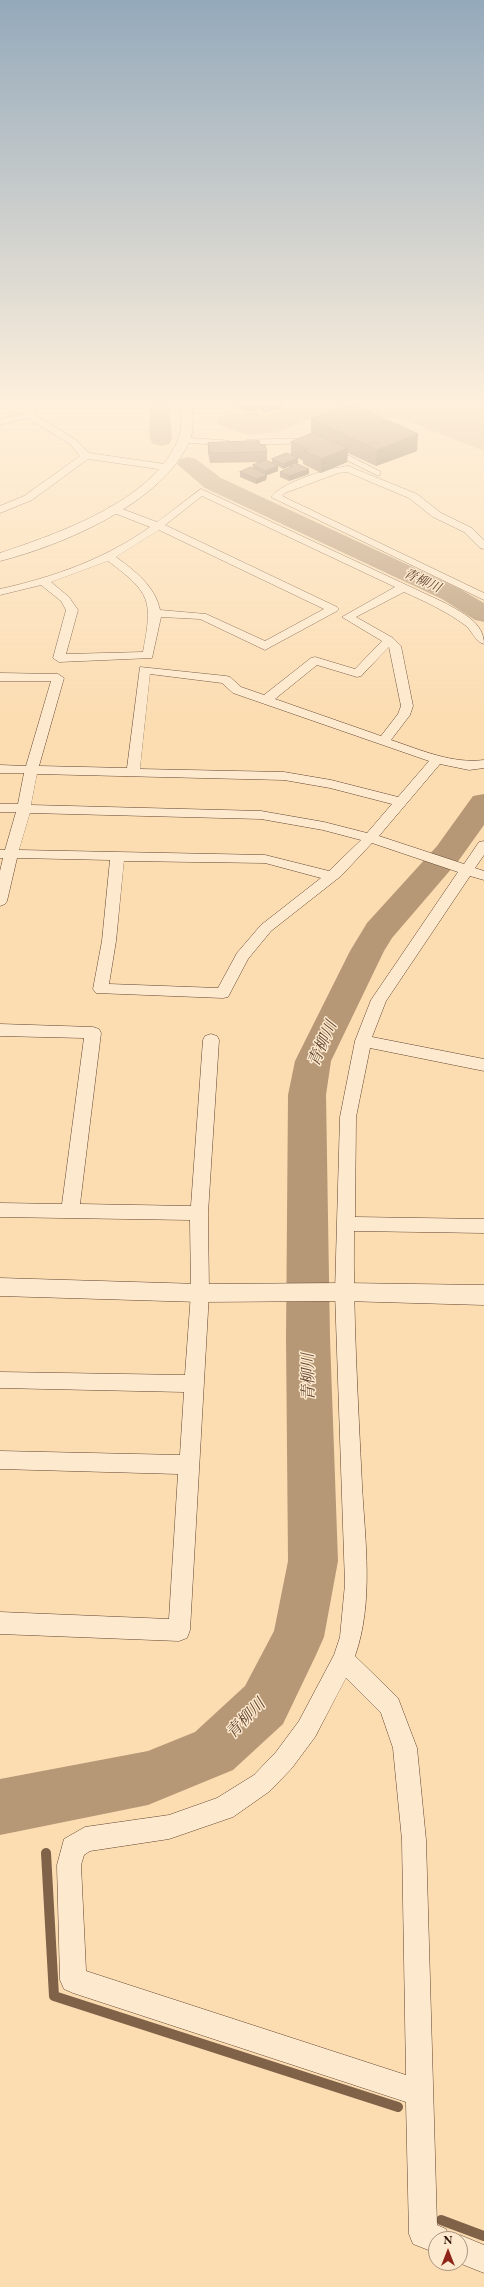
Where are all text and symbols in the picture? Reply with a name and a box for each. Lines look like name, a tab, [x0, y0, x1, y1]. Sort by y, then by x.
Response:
water label: 青柳川	[401, 566, 443, 596]
water label: 青柳川	[304, 1018, 342, 1070]
water label: 青柳川	[299, 1353, 319, 1401]
water label: 青柳川	[222, 1695, 270, 1743]
north arrow	[428, 2231, 468, 2271]
text: N	[444, 2233, 452, 2247]

